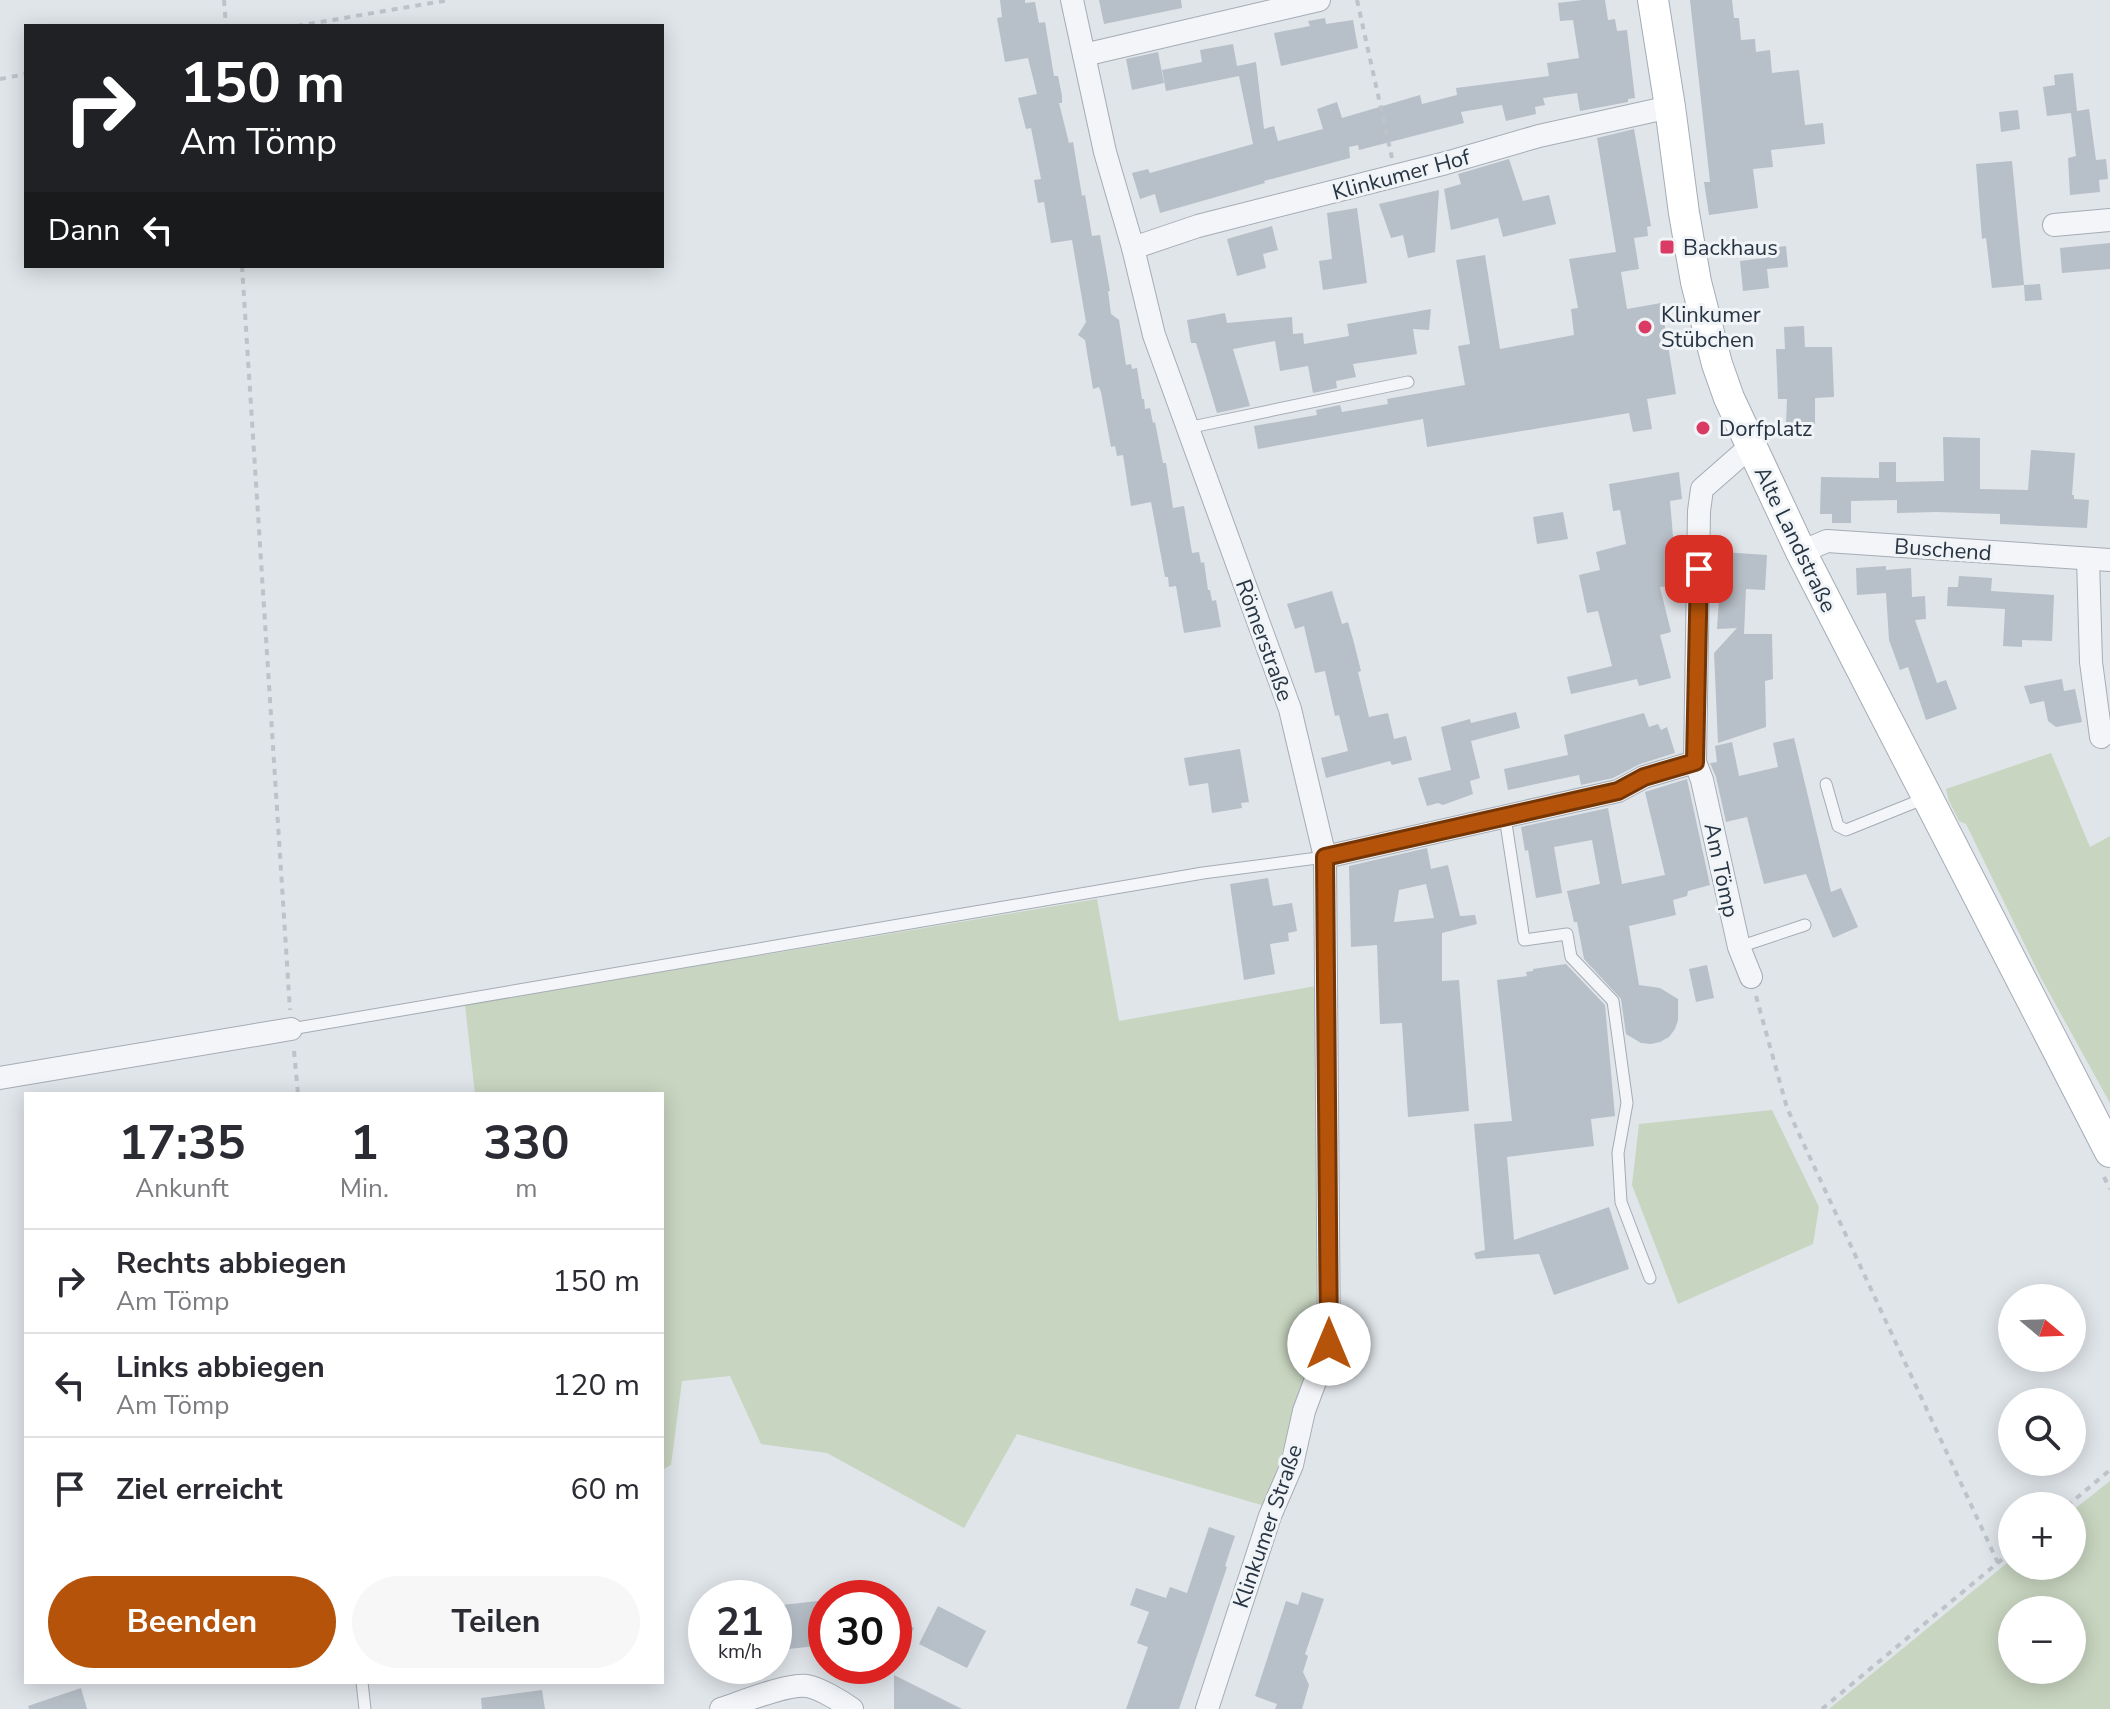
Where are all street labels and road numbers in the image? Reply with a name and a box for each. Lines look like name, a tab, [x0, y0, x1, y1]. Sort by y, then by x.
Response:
street label: Klinkumer Hof	[1329, 142, 1474, 208]
street label: Alte Landstraße	[1747, 461, 1843, 618]
street label: Buschend	[1893, 532, 1993, 568]
street label: Römerstraße	[1228, 575, 1300, 706]
street label: Am Tömp	[1696, 820, 1746, 920]
street label: Klinkumer Straße	[1226, 1441, 1310, 1612]

